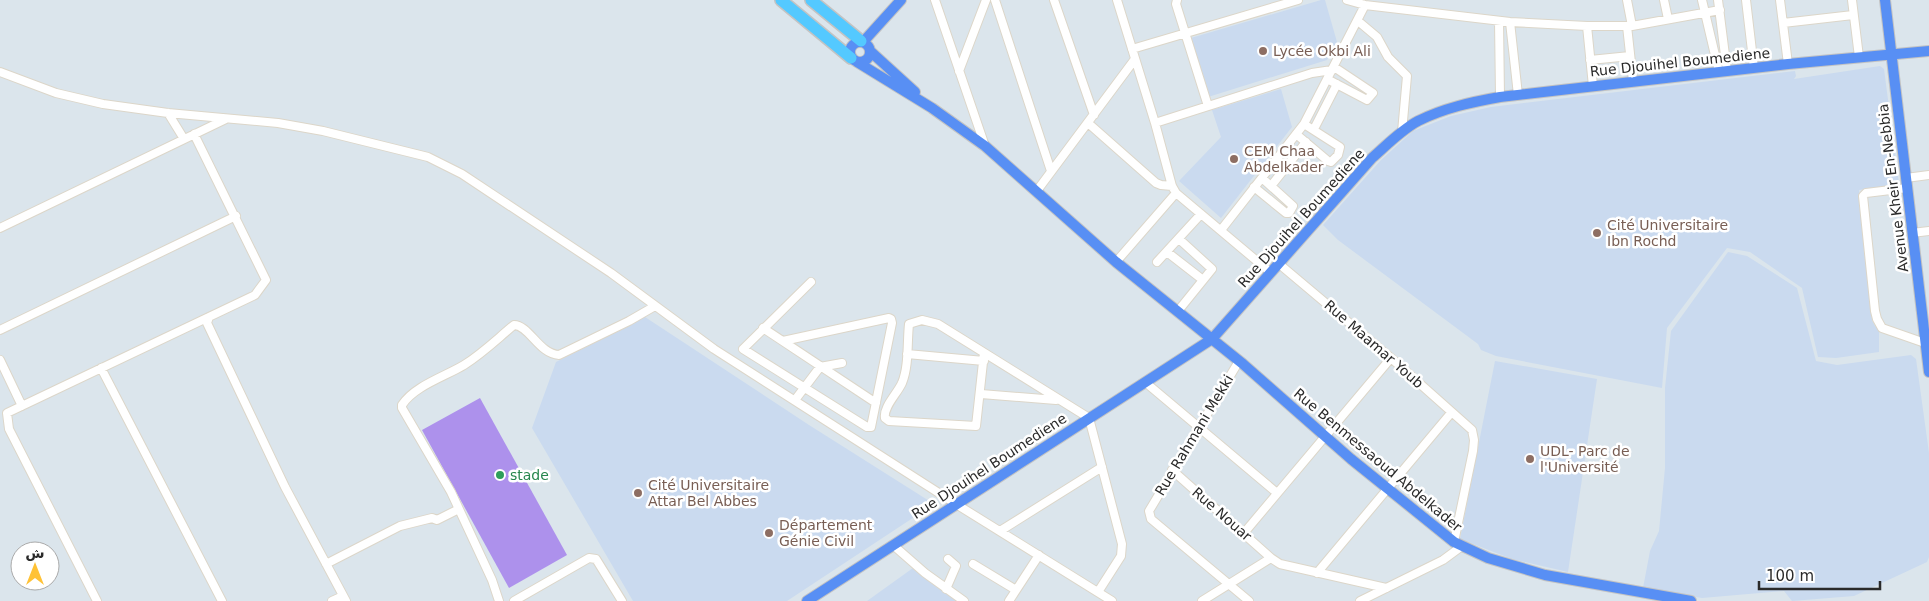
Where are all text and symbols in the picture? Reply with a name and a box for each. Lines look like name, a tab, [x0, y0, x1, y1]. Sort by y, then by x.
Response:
place label: Lycée Okbi Ali	[1273, 43, 1371, 59]
marker: Lycée Okbi Ali	[1257, 45, 1269, 57]
street label: Rue Djouihel Boumediene	[1589, 45, 1771, 79]
street label: Avenue Kheir En-Nebbia	[1875, 103, 1911, 273]
place label: CEM Chaa Abdelkader	[1244, 143, 1324, 175]
street label: Rue Djouihel Boumediene	[1234, 145, 1368, 291]
marker: CEM Chaa Abdelkader	[1228, 153, 1240, 165]
place label: Cité Universitaire Ibn Rochd	[1607, 217, 1728, 249]
marker: Cité Universitaire Ibn Rochd	[1591, 227, 1603, 239]
street label: Rue Maamar Youb	[1321, 297, 1427, 391]
street label: Rue Rahmani Mekki	[1152, 372, 1236, 498]
street label: Rue Benmessaoud Abdelkader	[1291, 385, 1465, 535]
street label: Rue Djouihel Boumediene	[909, 410, 1069, 522]
place label: UDL- Parc de l'Université	[1540, 443, 1630, 475]
marker: UDL- Parc de l'Université	[1524, 453, 1536, 465]
place label: stade	[510, 467, 549, 483]
marker: stade	[494, 469, 506, 481]
place label: Cité Universitaire Attar Bel Abbes	[648, 477, 769, 509]
street label: Rue Nouar	[1189, 484, 1255, 544]
marker: Cité Universitaire Attar Bel Abbes	[632, 487, 644, 499]
place label: Département Génie Civil	[779, 517, 873, 549]
marker: Département Génie Civil	[763, 527, 775, 539]
north arrow	[10, 541, 60, 591]
text: ش	[25, 545, 45, 561]
scale bar	[1759, 558, 1880, 590]
text: 100 m	[1766, 567, 1814, 585]

